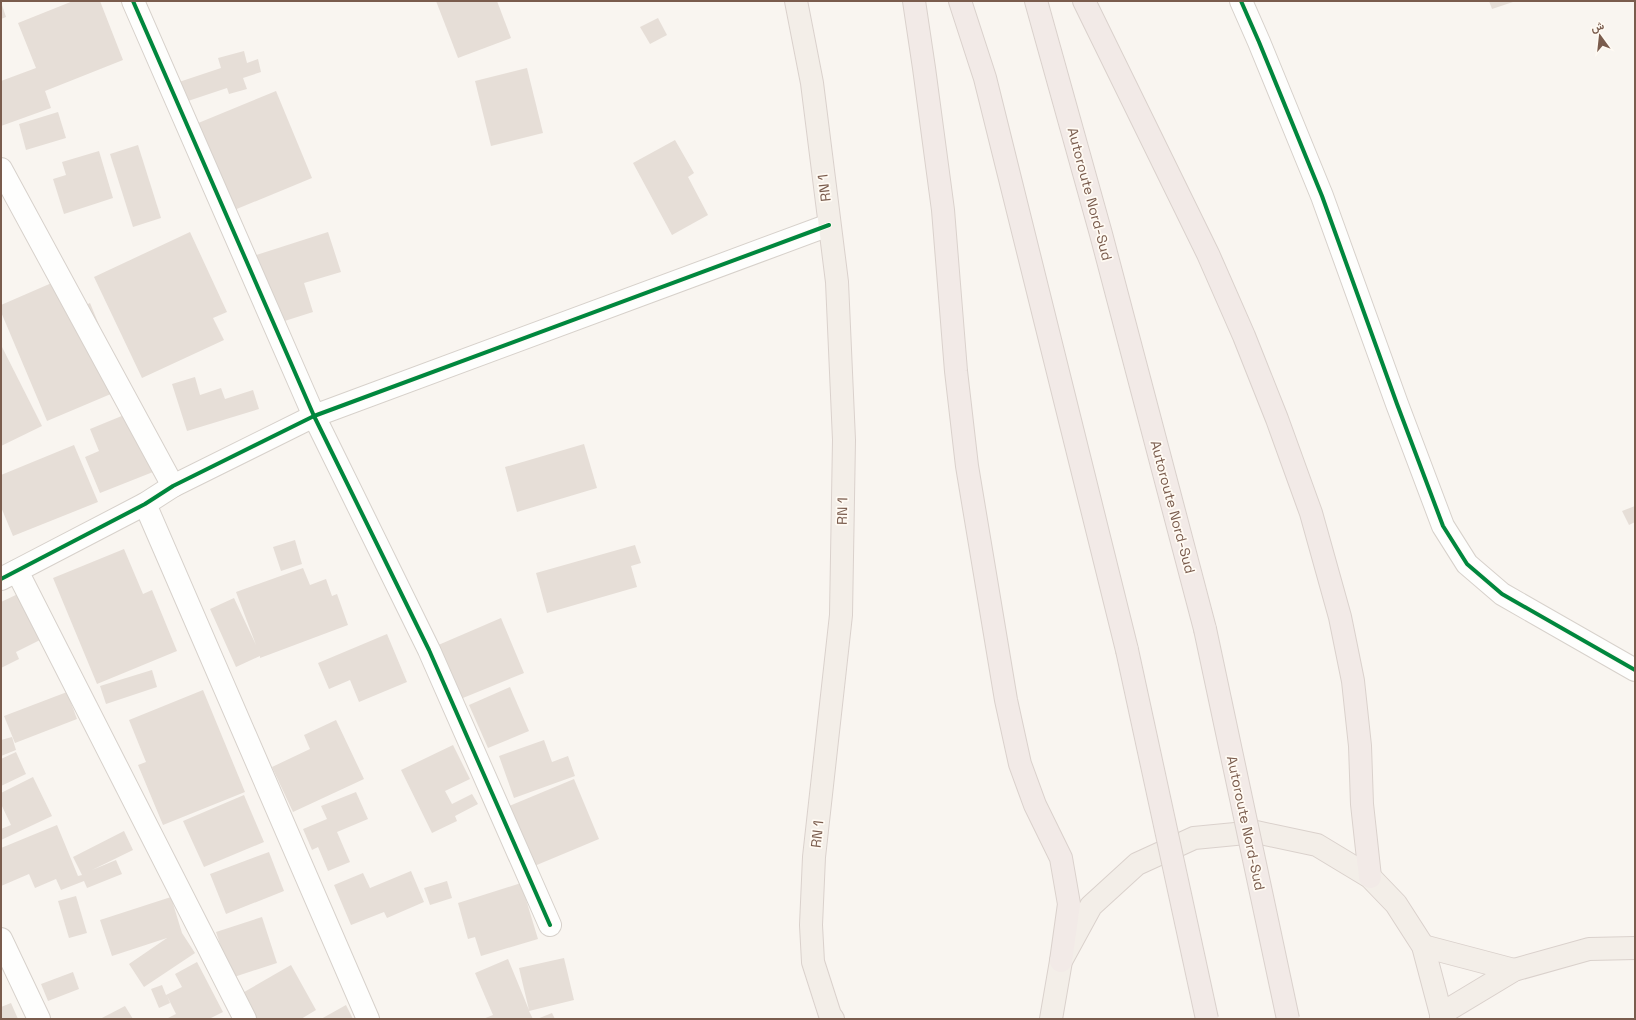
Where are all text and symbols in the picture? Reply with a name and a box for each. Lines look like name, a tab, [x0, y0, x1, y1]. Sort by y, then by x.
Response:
north arrow	[1580, 16, 1620, 56]
text: ش	[1589, 18, 1606, 35]
street label: Autoroute Nord-Sud	[1064, 125, 1116, 263]
street label: RN 1	[813, 173, 835, 203]
street label: Autoroute Nord-Sud	[1147, 438, 1199, 576]
street label: RN 1	[833, 497, 851, 525]
street label: Autoroute Nord-Sud	[1223, 754, 1269, 892]
street label: RN 1	[807, 819, 827, 849]

